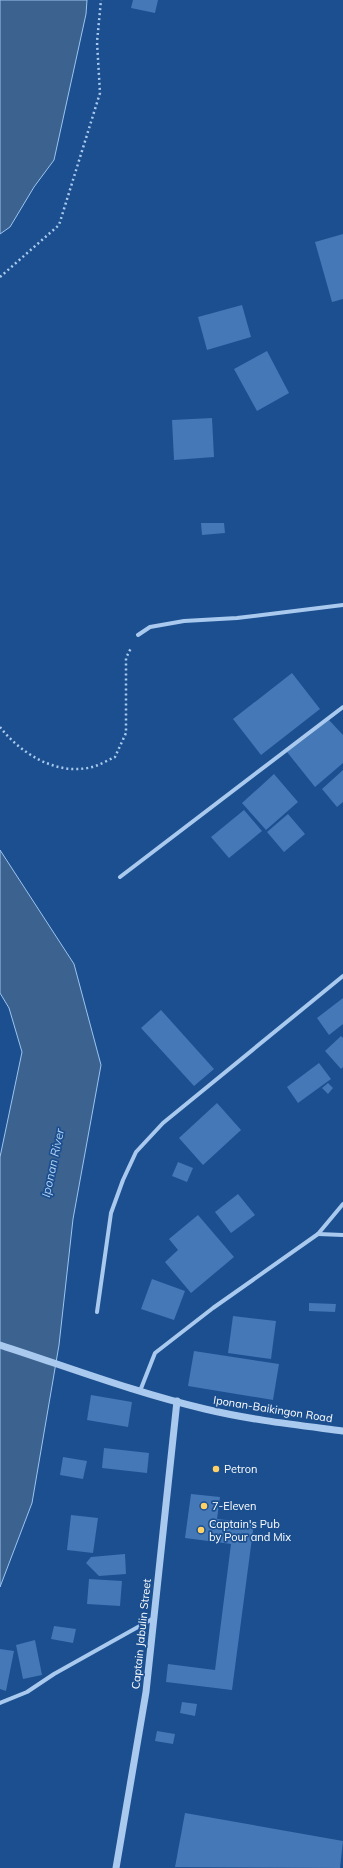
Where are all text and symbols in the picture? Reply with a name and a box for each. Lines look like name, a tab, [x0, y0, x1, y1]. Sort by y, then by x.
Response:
water label: Iponan River	[38, 1127, 67, 1199]
street label: Iponan-Baikingon Road	[212, 1393, 334, 1425]
place label: Petron	[224, 1462, 257, 1476]
marker: Petron	[211, 1464, 221, 1474]
place label: 7-Eleven	[212, 1499, 257, 1513]
marker: 7-Eleven	[199, 1501, 209, 1511]
place label: Captain's Pub by Pour and Mix	[209, 1517, 291, 1544]
marker: Captain's Pub by Pour and Mix	[196, 1525, 206, 1535]
street label: Captain Jabulin Street	[128, 1578, 154, 1690]

